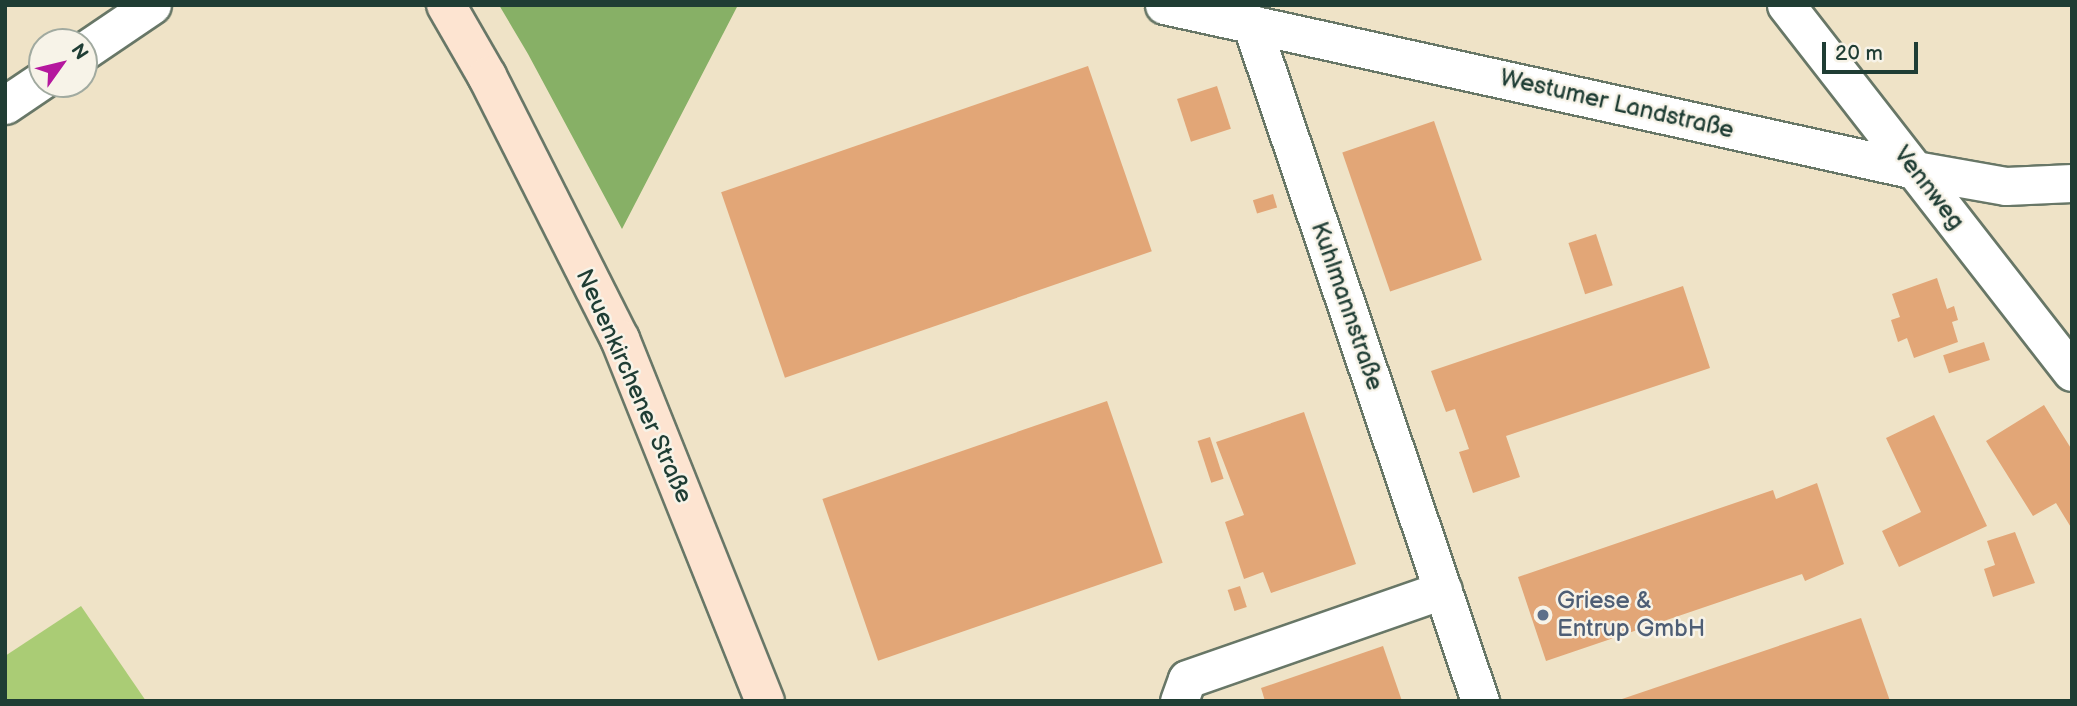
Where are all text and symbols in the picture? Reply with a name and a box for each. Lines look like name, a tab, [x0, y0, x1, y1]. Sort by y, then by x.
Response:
north arrow	[28, 28, 98, 98]
scale bar	[1825, 28, 1921, 72]
text: N	[66, 40, 93, 64]
text: 20 m	[1835, 41, 1883, 66]
street label: Westumer Landstraße	[1497, 63, 1737, 145]
street label: Vennweg	[1887, 140, 1971, 236]
street label: Kuhlmannstraße	[1305, 218, 1389, 394]
street label: Neuenkirchener Straße	[569, 264, 699, 508]
place label: Griese & Entrup GmbH	[1557, 587, 1705, 643]
marker: Griese & Entrup GmbH	[1535, 607, 1551, 623]

